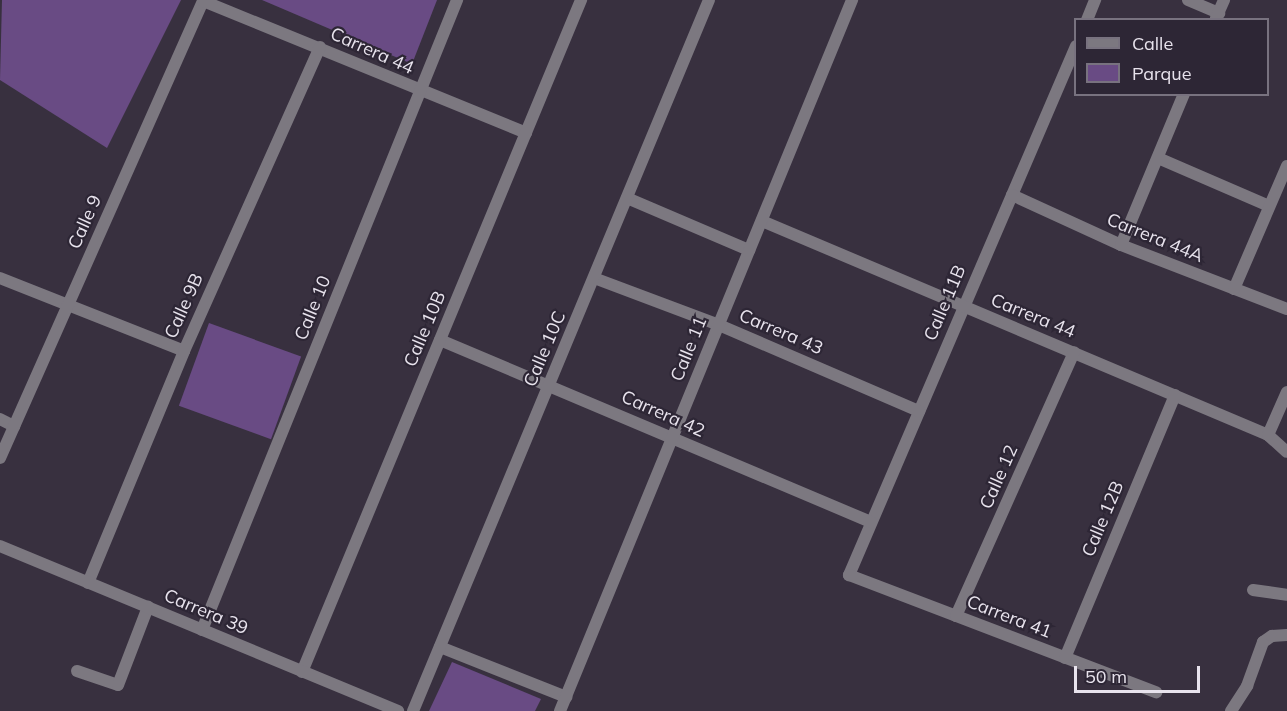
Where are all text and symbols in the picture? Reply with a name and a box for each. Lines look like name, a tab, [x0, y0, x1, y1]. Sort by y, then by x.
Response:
legend	[1074, 18, 1269, 96]
street label: Carrera 44	[327, 23, 417, 79]
text: Calle	[1132, 32, 1173, 55]
text: Parque	[1132, 62, 1191, 85]
street label: Calle 9	[64, 192, 106, 252]
street label: Carrera 44A	[1104, 209, 1206, 267]
street label: Calle 11B	[919, 262, 971, 344]
street label: Calle 9B	[160, 270, 208, 342]
street label: Calle 10	[290, 273, 336, 343]
street label: Calle 10B	[399, 288, 451, 370]
street label: Carrera 44	[988, 289, 1078, 343]
street label: Carrera 43	[736, 305, 826, 359]
street label: Calle 10C	[519, 308, 571, 390]
street label: Calle 11	[666, 314, 712, 384]
street label: Carrera 42	[618, 386, 708, 442]
street label: Calle 12	[975, 442, 1023, 512]
street label: Calle 12B	[1077, 478, 1129, 560]
street label: Carrera 39	[161, 585, 251, 639]
street label: Carrera 41	[964, 591, 1054, 643]
scale bar	[1077, 654, 1203, 692]
text: 50 m	[1085, 665, 1127, 688]

